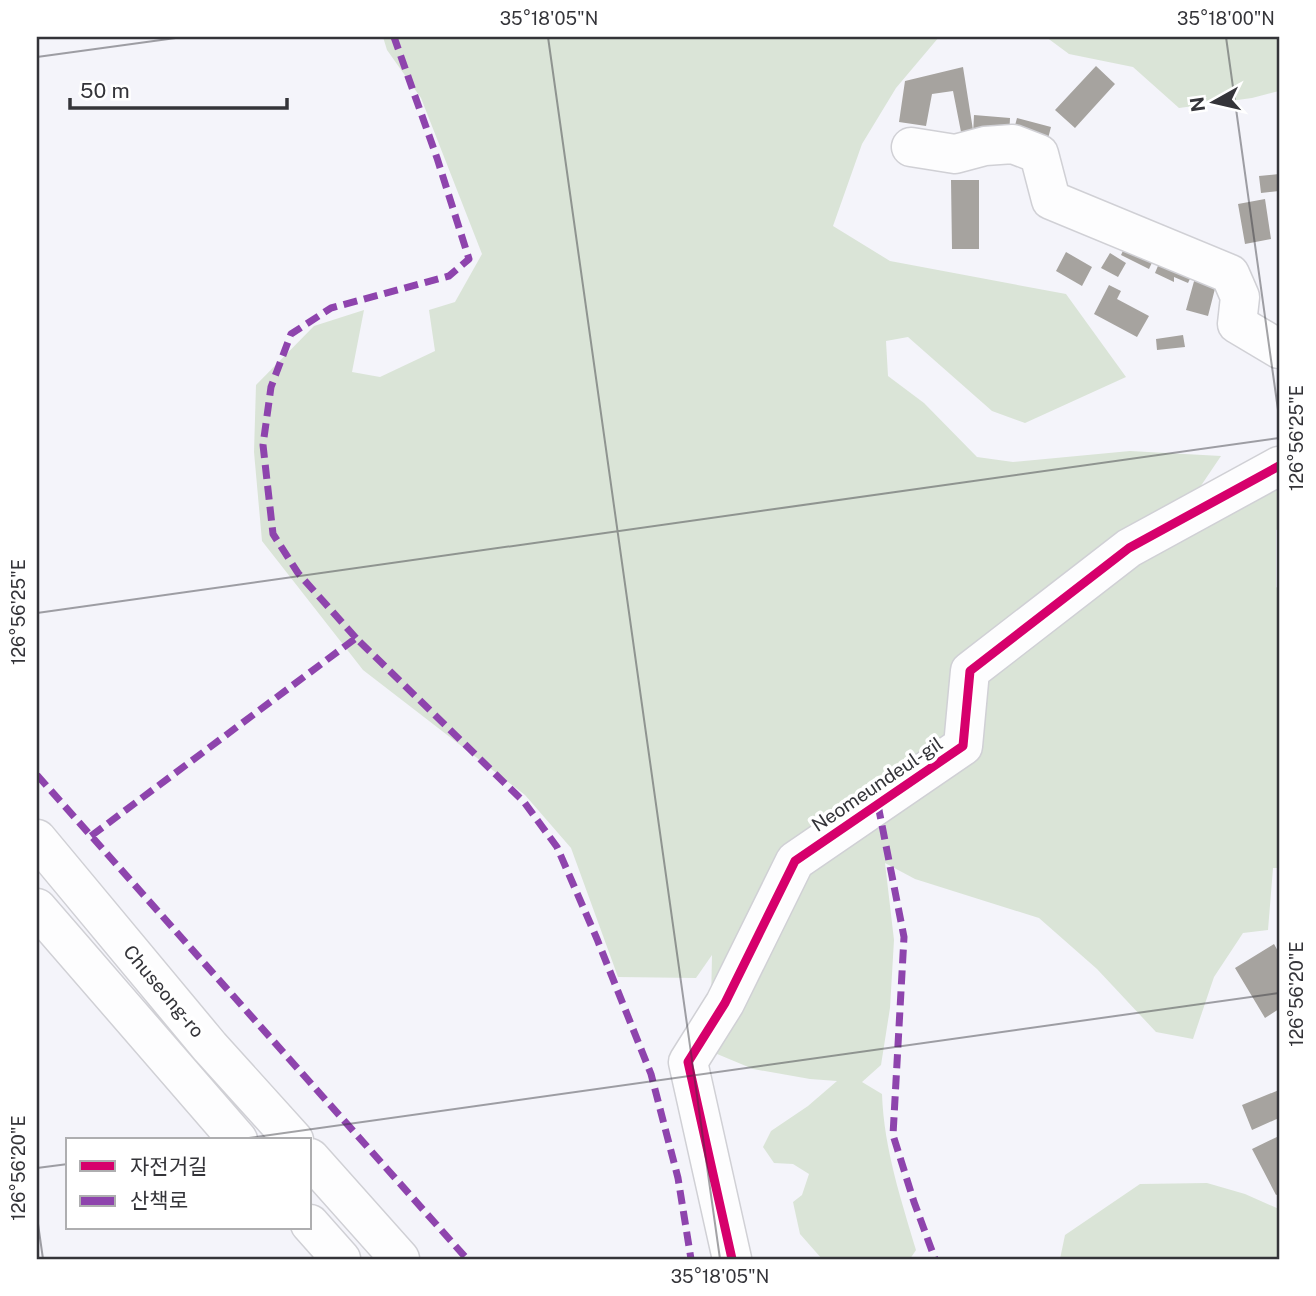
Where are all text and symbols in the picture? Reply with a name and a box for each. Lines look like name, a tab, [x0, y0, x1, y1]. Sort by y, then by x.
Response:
text: 35°18'05"N	[500, 8, 598, 29]
text: 35°18'00"N	[1177, 8, 1275, 29]
scale bar	[70, 66, 287, 110]
north arrow	[1180, 66, 1250, 136]
text: 50 m	[80, 78, 130, 103]
text: N	[1185, 95, 1209, 113]
text: 126°56'25"E	[1286, 385, 1307, 491]
text: 126°56'25"E	[8, 559, 29, 665]
street label: Neomeundeul-gil	[807, 732, 947, 836]
street label: Chuseong-ro	[119, 940, 209, 1042]
text: 126°56'20"E	[1286, 941, 1307, 1047]
text: 126°56'20"E	[8, 1115, 29, 1221]
legend	[66, 1138, 312, 1230]
text: 자전거길	[130, 1154, 207, 1179]
text: 산책로	[130, 1188, 188, 1213]
text: 35°18'05"N	[671, 1266, 769, 1287]

